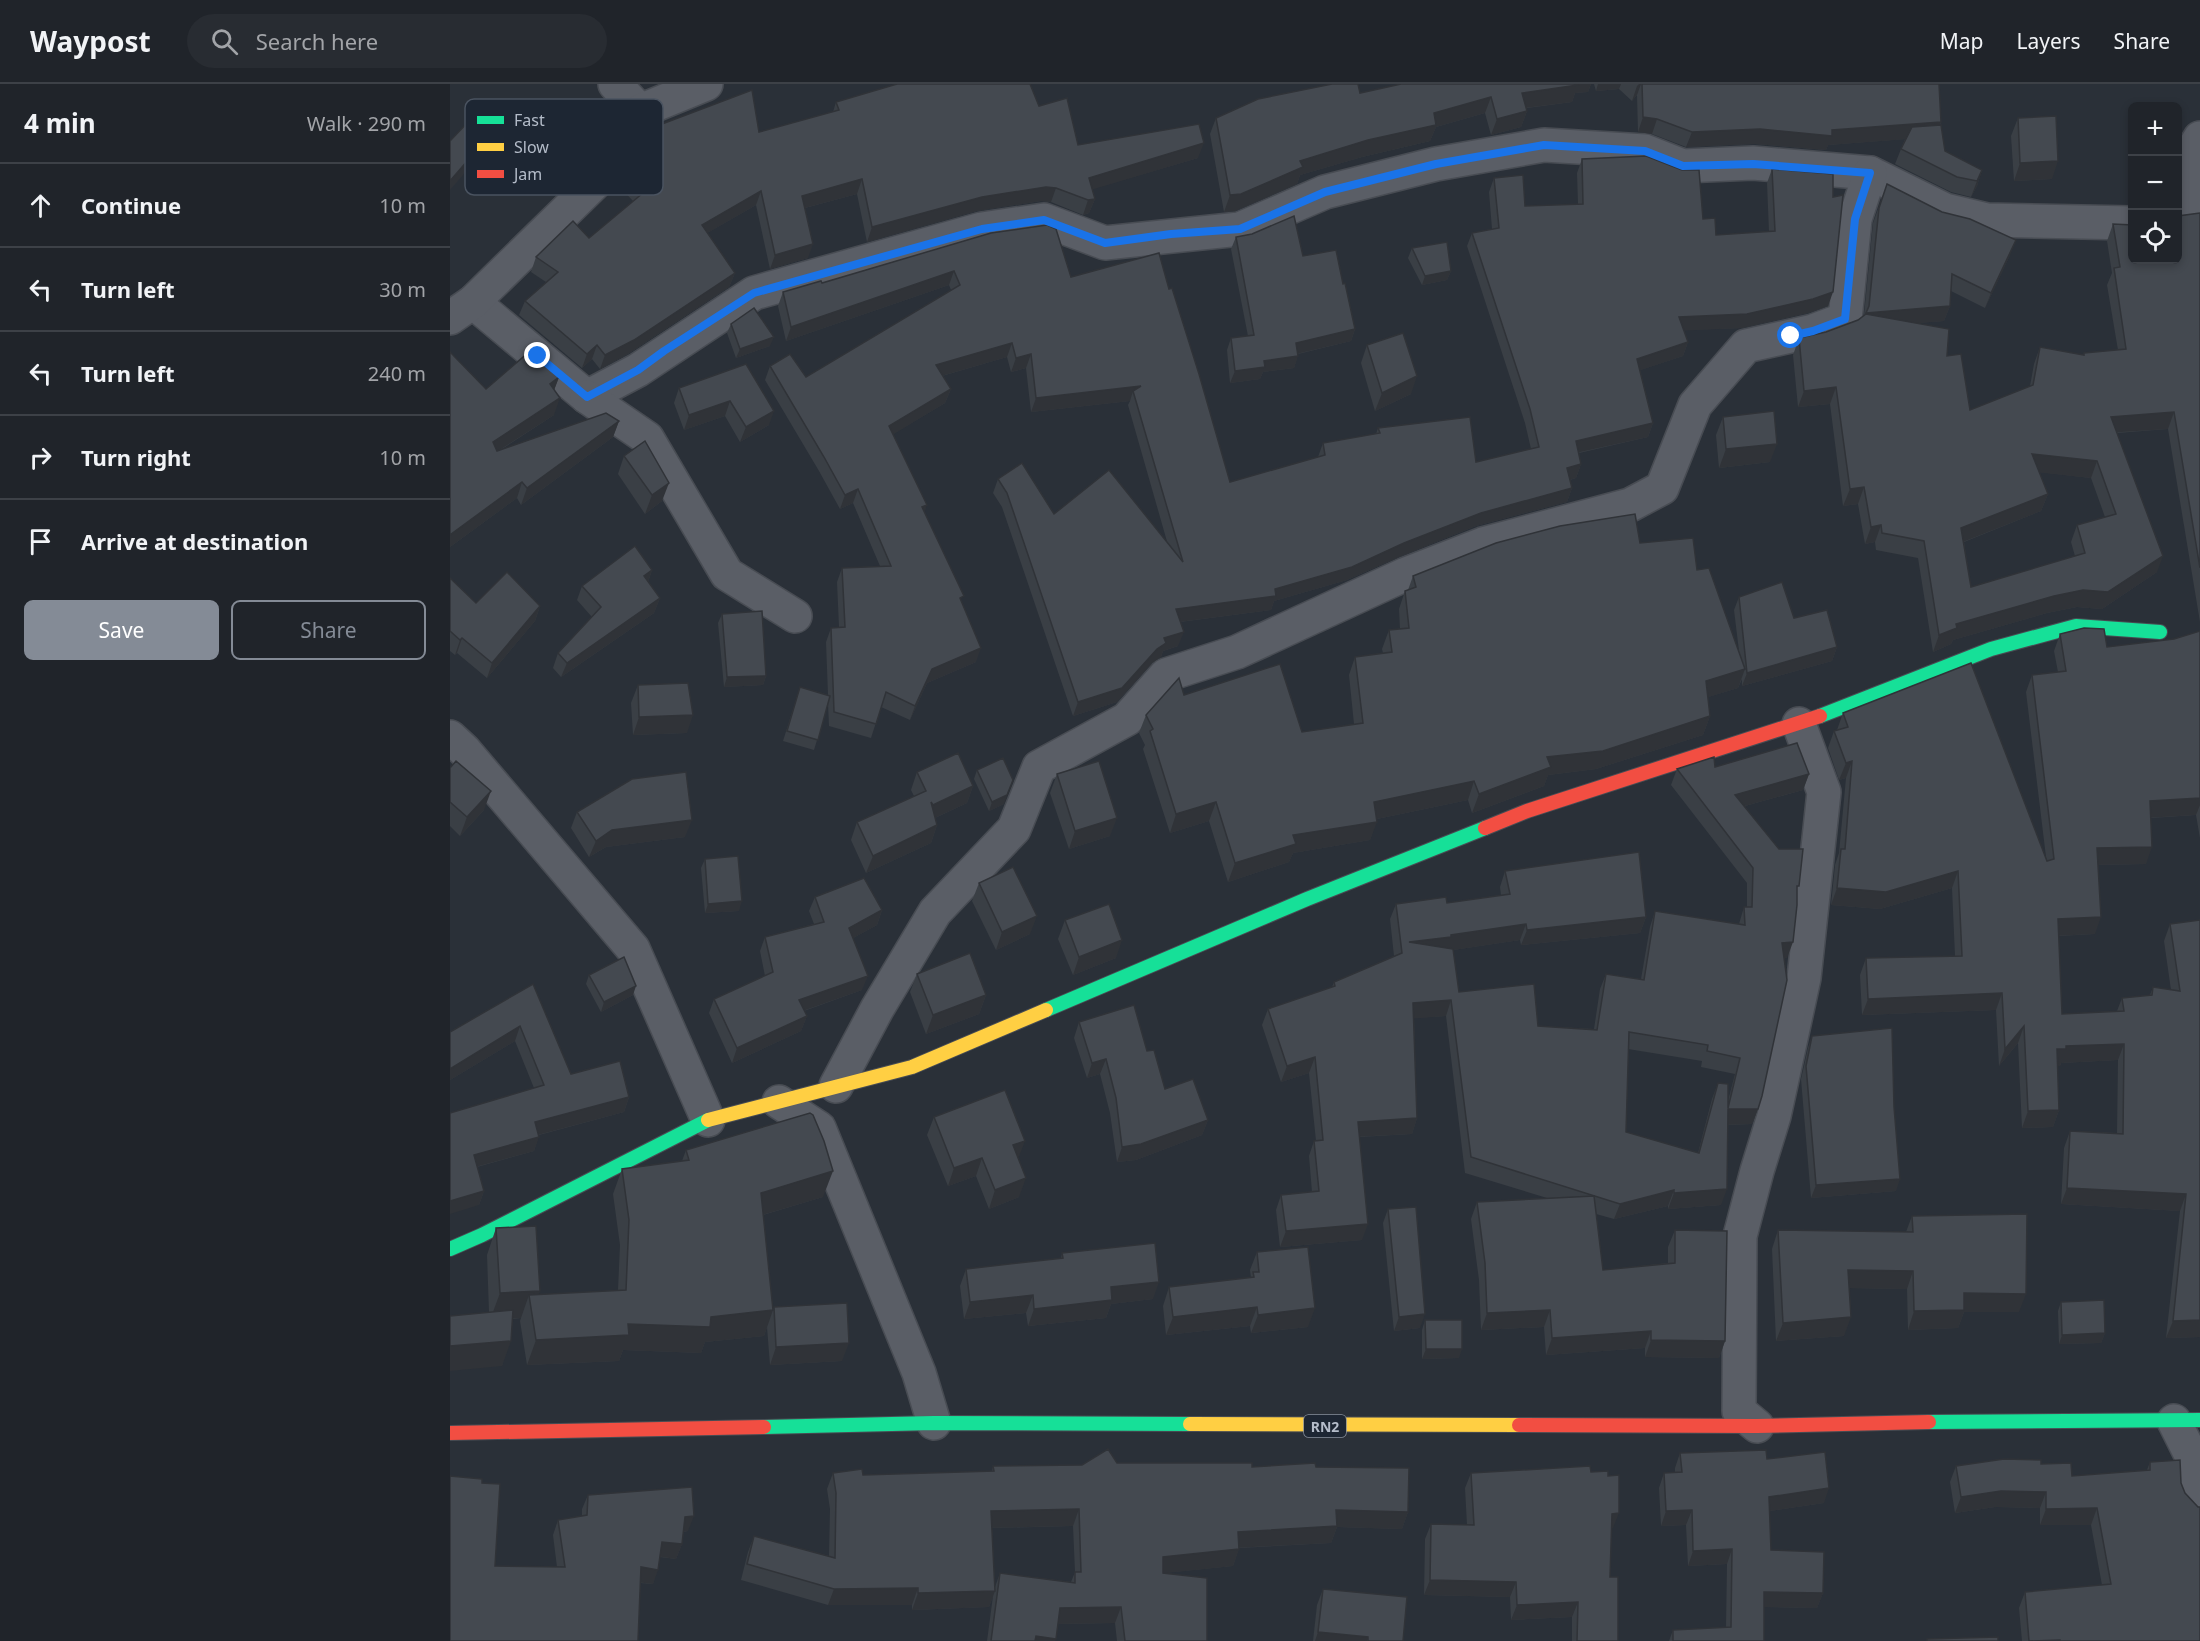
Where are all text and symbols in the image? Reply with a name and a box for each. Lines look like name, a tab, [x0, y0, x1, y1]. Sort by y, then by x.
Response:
search box	[187, 14, 607, 68]
text: Waypost	[30, 22, 151, 60]
icon: search	[208, 25, 241, 58]
text: Search here	[256, 26, 378, 56]
text: Map	[1940, 27, 1984, 55]
text: Layers	[2017, 27, 2081, 55]
text: Share	[2114, 27, 2170, 55]
legend	[465, 99, 663, 195]
map controls	[2128, 102, 2182, 264]
button: +	[2128, 102, 2182, 156]
text: 4 min	[24, 105, 96, 141]
text: Fast	[514, 109, 545, 131]
text: Walk · 290 m	[307, 110, 426, 137]
text: Slow	[514, 136, 549, 158]
button: −	[2128, 156, 2182, 210]
text: Jam	[512, 163, 542, 185]
icon: ahead	[24, 189, 57, 222]
text: Continue	[81, 190, 181, 220]
text: 10 m	[379, 192, 426, 219]
button: locate	[2128, 210, 2182, 264]
icon: left	[24, 273, 57, 306]
text: Turn left	[81, 274, 175, 304]
text: 30 m	[379, 276, 426, 303]
route start	[1777, 322, 1803, 348]
route end	[524, 342, 550, 368]
icon: left	[24, 357, 57, 390]
text: Turn left	[81, 358, 175, 388]
text: 240 m	[368, 360, 426, 387]
icon: right	[24, 441, 57, 474]
text: Turn right	[81, 442, 191, 472]
text: 10 m	[379, 444, 426, 471]
icon: arrive	[24, 525, 57, 558]
text: Arrive at destination	[81, 526, 308, 556]
button: Save	[24, 600, 219, 660]
button: Share	[231, 600, 426, 660]
road number: RN2	[1304, 1415, 1346, 1437]

